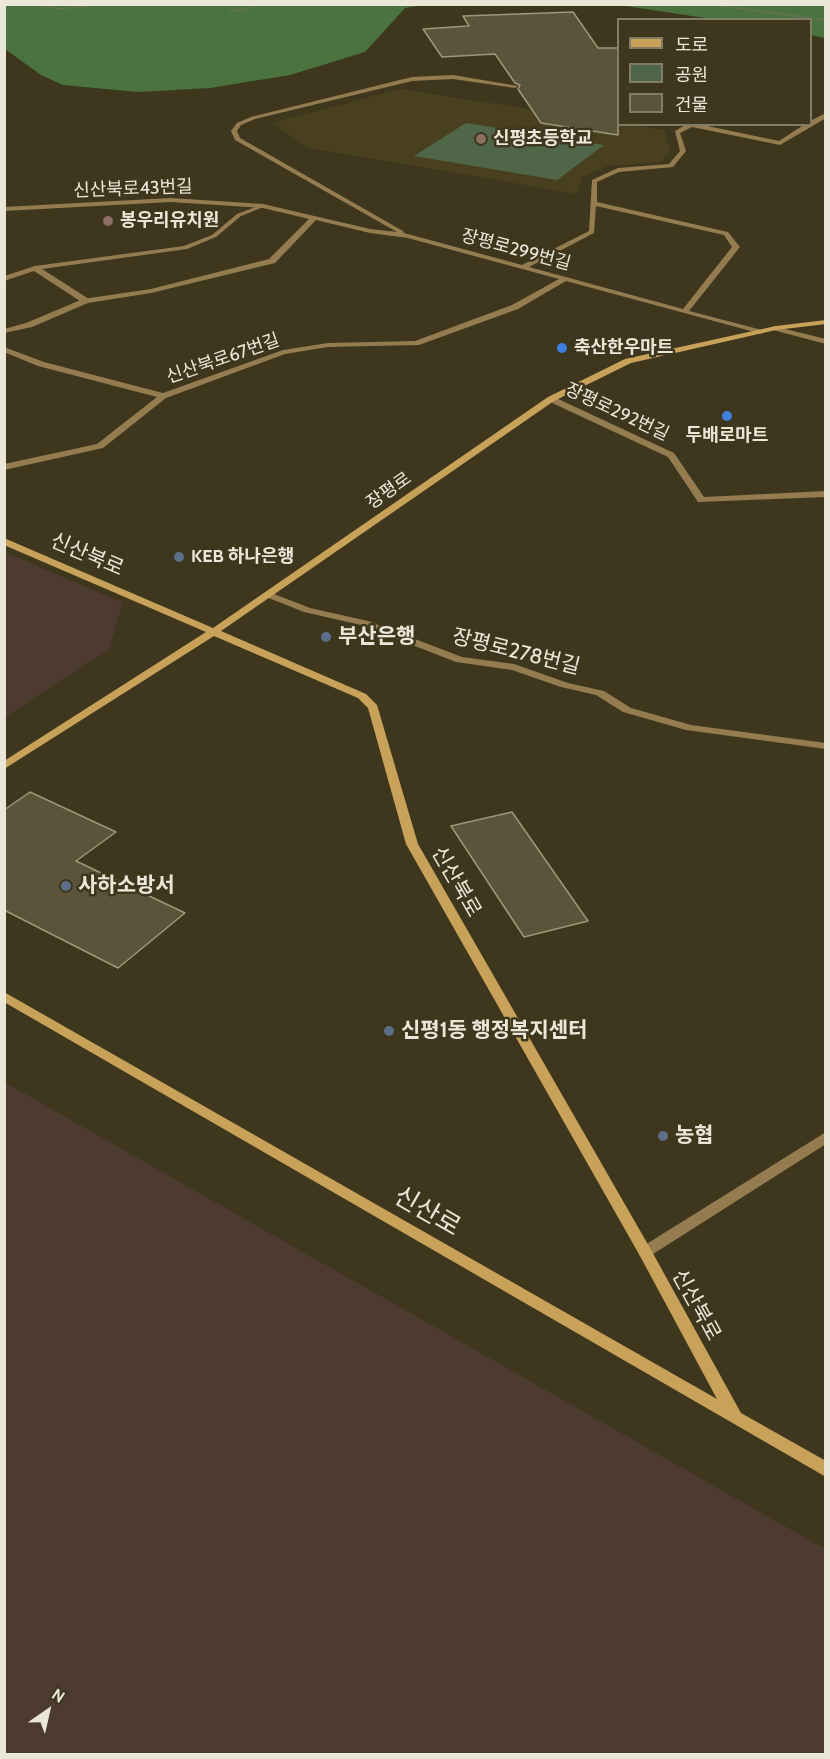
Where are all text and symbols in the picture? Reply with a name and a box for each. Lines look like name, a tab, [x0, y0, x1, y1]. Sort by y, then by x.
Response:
legend	[617, 18, 812, 126]
text: 도로	[675, 34, 708, 56]
text: 공원	[675, 64, 708, 86]
text: 건물	[675, 94, 708, 116]
place label: 신평초등학교	[493, 128, 592, 150]
marker: 신평초등학교	[474, 132, 488, 146]
street label: 신산북로43번길	[73, 176, 193, 202]
place label: 봉우리유치원	[120, 210, 219, 232]
marker: 봉우리유치원	[101, 214, 115, 228]
street label: 장평로299번길	[459, 225, 573, 275]
street label: 신산북로67번길	[163, 329, 283, 389]
place label: 축산한우마트	[574, 337, 673, 359]
marker: 축산한우마트	[555, 341, 569, 355]
street label: 장평로292번길	[562, 379, 672, 445]
marker: 두배로마트	[720, 409, 734, 423]
place label: 두배로마트	[686, 425, 768, 447]
street label: 장평로	[362, 468, 416, 514]
street label: 신산북로	[47, 528, 127, 582]
place label: KEB 하나은행	[191, 546, 294, 568]
marker: KEB 하나은행	[172, 550, 186, 564]
place label: 부산은행	[338, 624, 415, 650]
street label: 장평로278번길	[449, 624, 583, 680]
marker: 부산은행	[319, 630, 333, 644]
street label: 신산북로	[426, 842, 486, 922]
place label: 사하소방서	[78, 873, 175, 899]
marker: 사하소방서	[59, 879, 73, 893]
place label: 신평1동 행정복지센터	[401, 1018, 587, 1044]
marker: 신평1동 행정복지센터	[382, 1024, 396, 1038]
place label: 농협	[675, 1123, 714, 1149]
marker: 농협	[656, 1129, 670, 1143]
street label: 신산로	[388, 1181, 466, 1243]
street label: 신산북로	[666, 1265, 726, 1345]
north arrow	[18, 1681, 78, 1741]
text: N	[48, 1685, 68, 1707]

